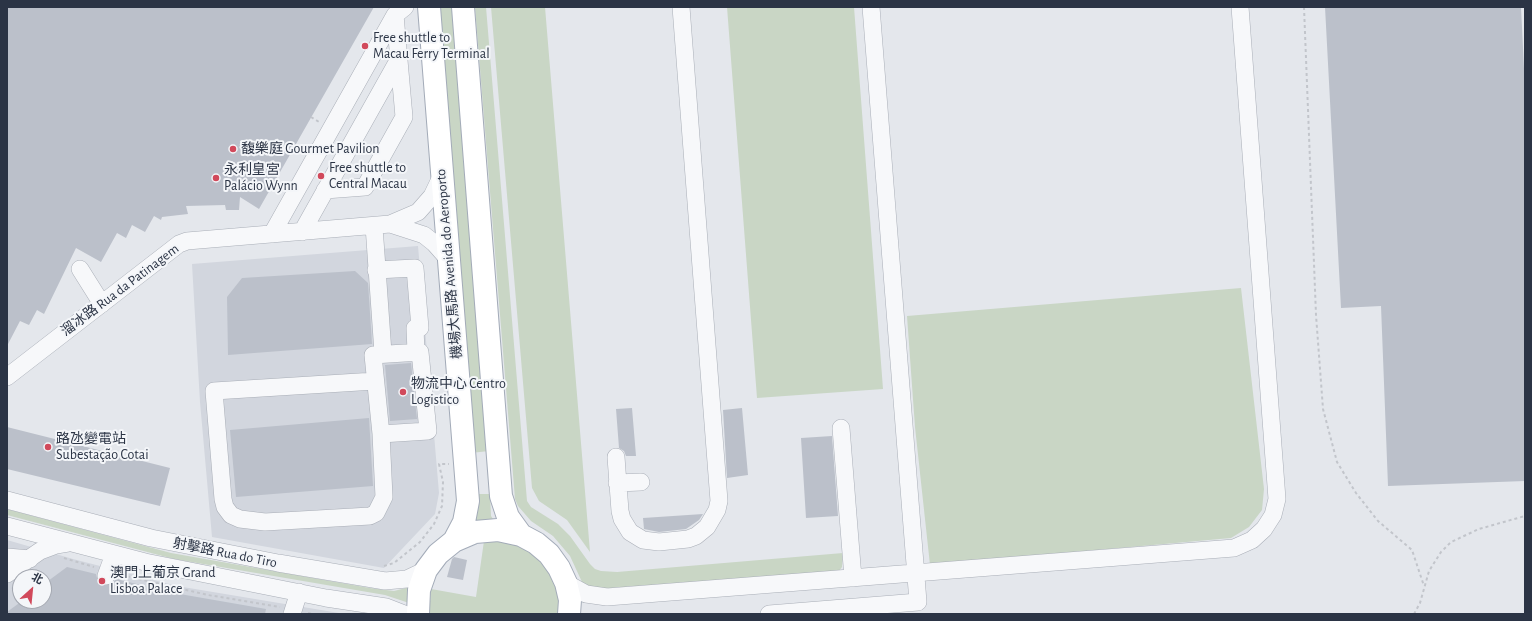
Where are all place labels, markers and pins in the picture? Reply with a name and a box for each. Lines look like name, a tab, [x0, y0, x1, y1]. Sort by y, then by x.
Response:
place label: Free shuttle to Macau Ferry Terminal	[373, 30, 490, 62]
marker: Free shuttle to Macau Ferry Terminal	[360, 41, 370, 51]
place label: 馥樂庭 Gourmet Pavilion	[241, 141, 380, 157]
marker: 馥樂庭 Gourmet Pavilion	[228, 144, 238, 154]
place label: Free shuttle to Central Macau	[329, 160, 407, 192]
place label: 永利皇宮 Palácio Wynn	[224, 162, 298, 194]
marker: Free shuttle to Central Macau	[316, 171, 326, 181]
marker: 永利皇宮 Palácio Wynn	[211, 173, 221, 183]
place label: 物流中心 Centro Logistico	[411, 376, 506, 408]
marker: 物流中心 Centro Logistico	[398, 387, 408, 397]
place label: 路氹變電站 Subestação Cotai	[56, 431, 149, 464]
marker: 路氹變電站 Subestação Cotai	[43, 442, 53, 452]
place label: 澳門上葡京 Grand Lisboa Palace	[110, 565, 216, 598]
marker: 澳門上葡京 Grand Lisboa Palace	[97, 576, 107, 586]

